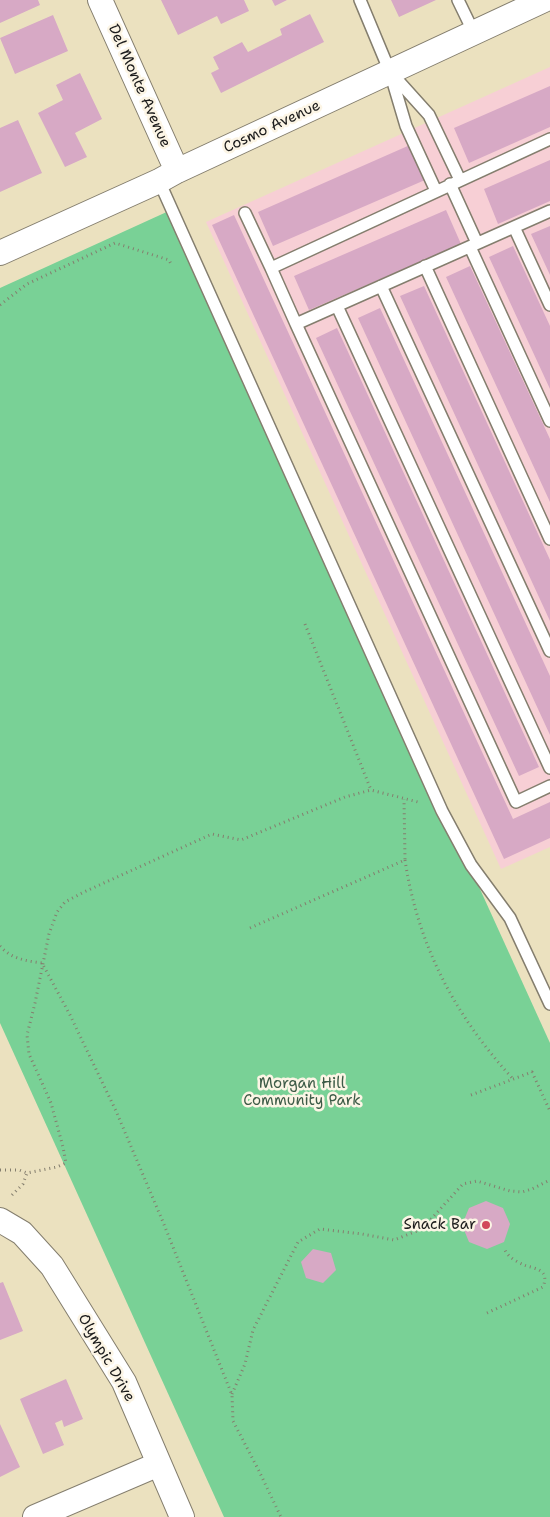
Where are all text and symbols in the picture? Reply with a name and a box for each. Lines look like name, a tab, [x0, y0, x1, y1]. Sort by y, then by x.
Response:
street label: Del Monte Avenue	[104, 22, 174, 150]
street label: Cosmo Avenue	[221, 97, 323, 157]
park label: Morgan Hill Community Park	[243, 1075, 361, 1110]
place label: Snack Bar	[404, 1216, 476, 1234]
marker: Snack Bar	[480, 1219, 492, 1231]
street label: Olympic Drive	[74, 1311, 138, 1405]

